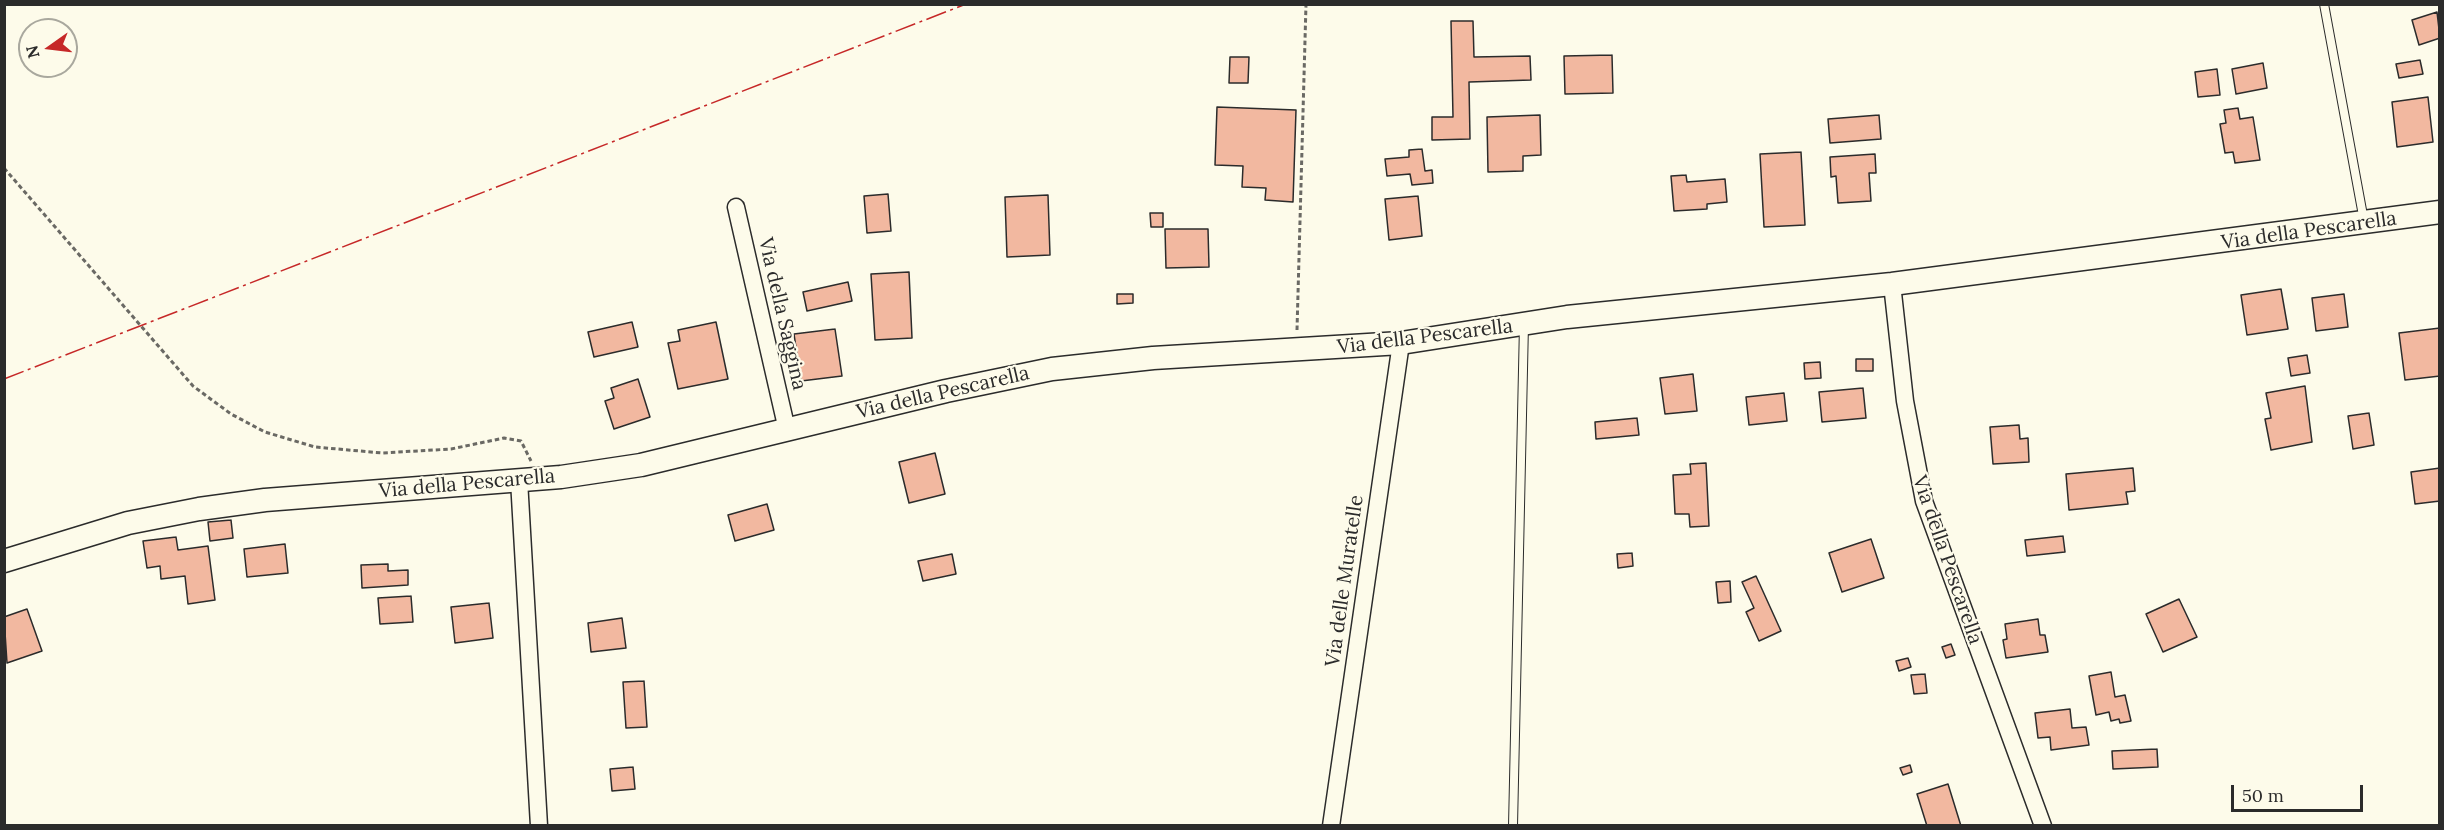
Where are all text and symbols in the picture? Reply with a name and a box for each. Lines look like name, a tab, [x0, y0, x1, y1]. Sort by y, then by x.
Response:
north arrow	[18, 18, 78, 78]
text: N	[21, 43, 44, 60]
street label: Via della Pescarella	[2220, 207, 2398, 255]
street label: Via della Saggina	[753, 236, 811, 392]
street label: Via della Pescarella	[1336, 314, 1514, 360]
street label: Via della Pescarella	[854, 361, 1032, 425]
street label: Via della Pescarella	[378, 464, 556, 504]
street label: Via della Pescarella	[1907, 473, 1987, 647]
street label: Via delle Muratelle	[1321, 494, 1369, 668]
scale bar	[2234, 773, 2366, 811]
text: 50 m	[2242, 784, 2284, 807]

